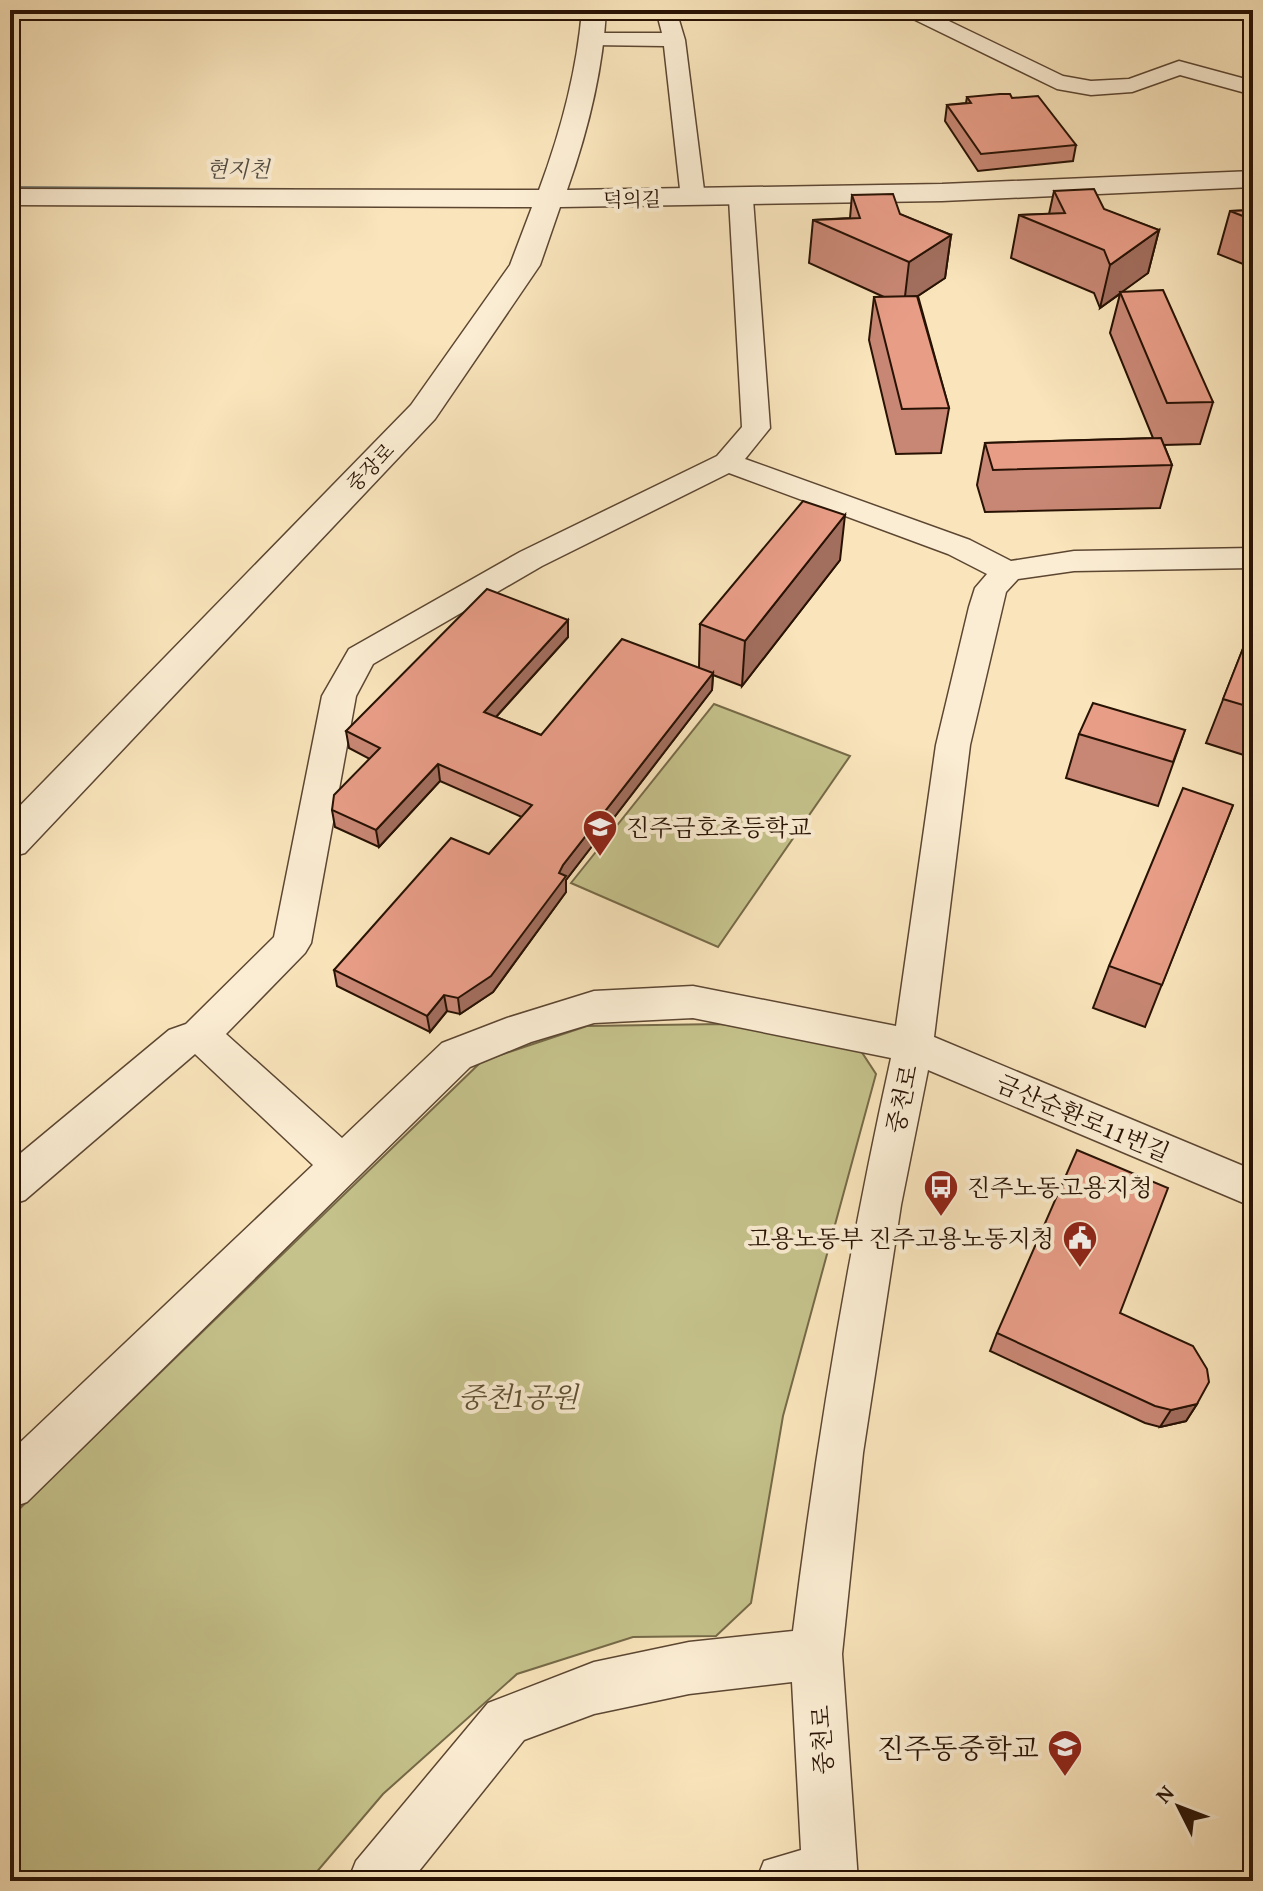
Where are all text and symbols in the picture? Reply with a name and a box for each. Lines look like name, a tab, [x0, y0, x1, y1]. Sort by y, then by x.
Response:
water label: 현지천	[206, 153, 272, 185]
street label: 덕의길	[603, 184, 661, 214]
street label: 중장로	[339, 436, 401, 498]
school or university icon: 진주금호초등학교	[581, 808, 619, 858]
place label: 진주금호초등학교	[626, 810, 811, 845]
street label: 중천로	[878, 1061, 926, 1137]
street label: 금산순환로11번길	[991, 1066, 1175, 1170]
bus stop icon: 진주노동고용지청	[922, 1168, 960, 1218]
place label: 진주노동고용지청	[967, 1170, 1152, 1205]
public building icon: 고용노동부 진주고용노동지청	[1061, 1219, 1099, 1269]
place label: 고용노동부 진주고용노동지청	[747, 1221, 1054, 1256]
park label: 중천1공원	[458, 1376, 580, 1417]
street label: 중천로	[803, 1704, 841, 1776]
place label: 진주동중학교	[877, 1727, 1039, 1768]
school or university icon: 진주동중학교	[1046, 1728, 1084, 1778]
north arrow	[1139, 1767, 1219, 1847]
text: N	[1147, 1777, 1181, 1810]

